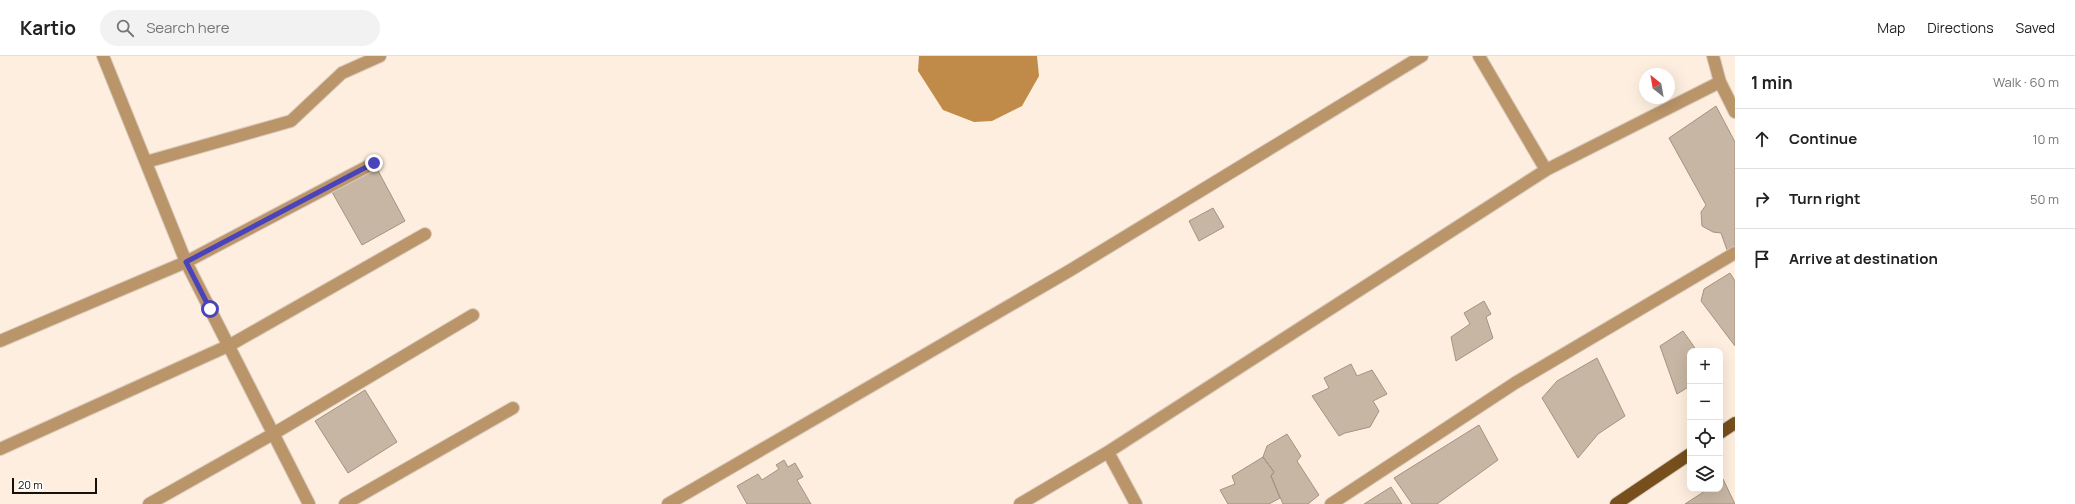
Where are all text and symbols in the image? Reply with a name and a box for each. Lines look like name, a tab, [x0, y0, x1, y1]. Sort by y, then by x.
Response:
search box	[100, 10, 380, 46]
text: Kartio	[20, 15, 76, 41]
icon: search	[114, 17, 136, 39]
text: Search here	[146, 17, 230, 38]
text: Map	[1877, 18, 1905, 37]
text: Directions	[1927, 18, 1994, 37]
text: Saved	[2016, 18, 2055, 37]
north arrow	[1639, 68, 1675, 104]
text: 1 min	[1751, 71, 1793, 94]
text: Walk · 60 m	[1993, 73, 2059, 91]
icon: ahead	[1751, 128, 1773, 150]
text: Continue	[1789, 128, 1857, 149]
text: 10 m	[2032, 130, 2059, 148]
route end	[365, 154, 383, 172]
icon: right	[1751, 188, 1773, 210]
text: Turn right	[1789, 188, 1860, 209]
text: 50 m	[2030, 190, 2059, 208]
icon: arrive	[1751, 248, 1773, 270]
text: Arrive at destination	[1789, 248, 1938, 269]
route start	[201, 300, 219, 318]
map controls	[1687, 348, 1723, 492]
button: +	[1687, 348, 1723, 384]
button: −	[1687, 384, 1723, 420]
button: locate	[1687, 420, 1723, 456]
button: layers	[1687, 456, 1723, 492]
scale bar	[12, 476, 97, 495]
text: 20 m	[18, 477, 43, 492]

